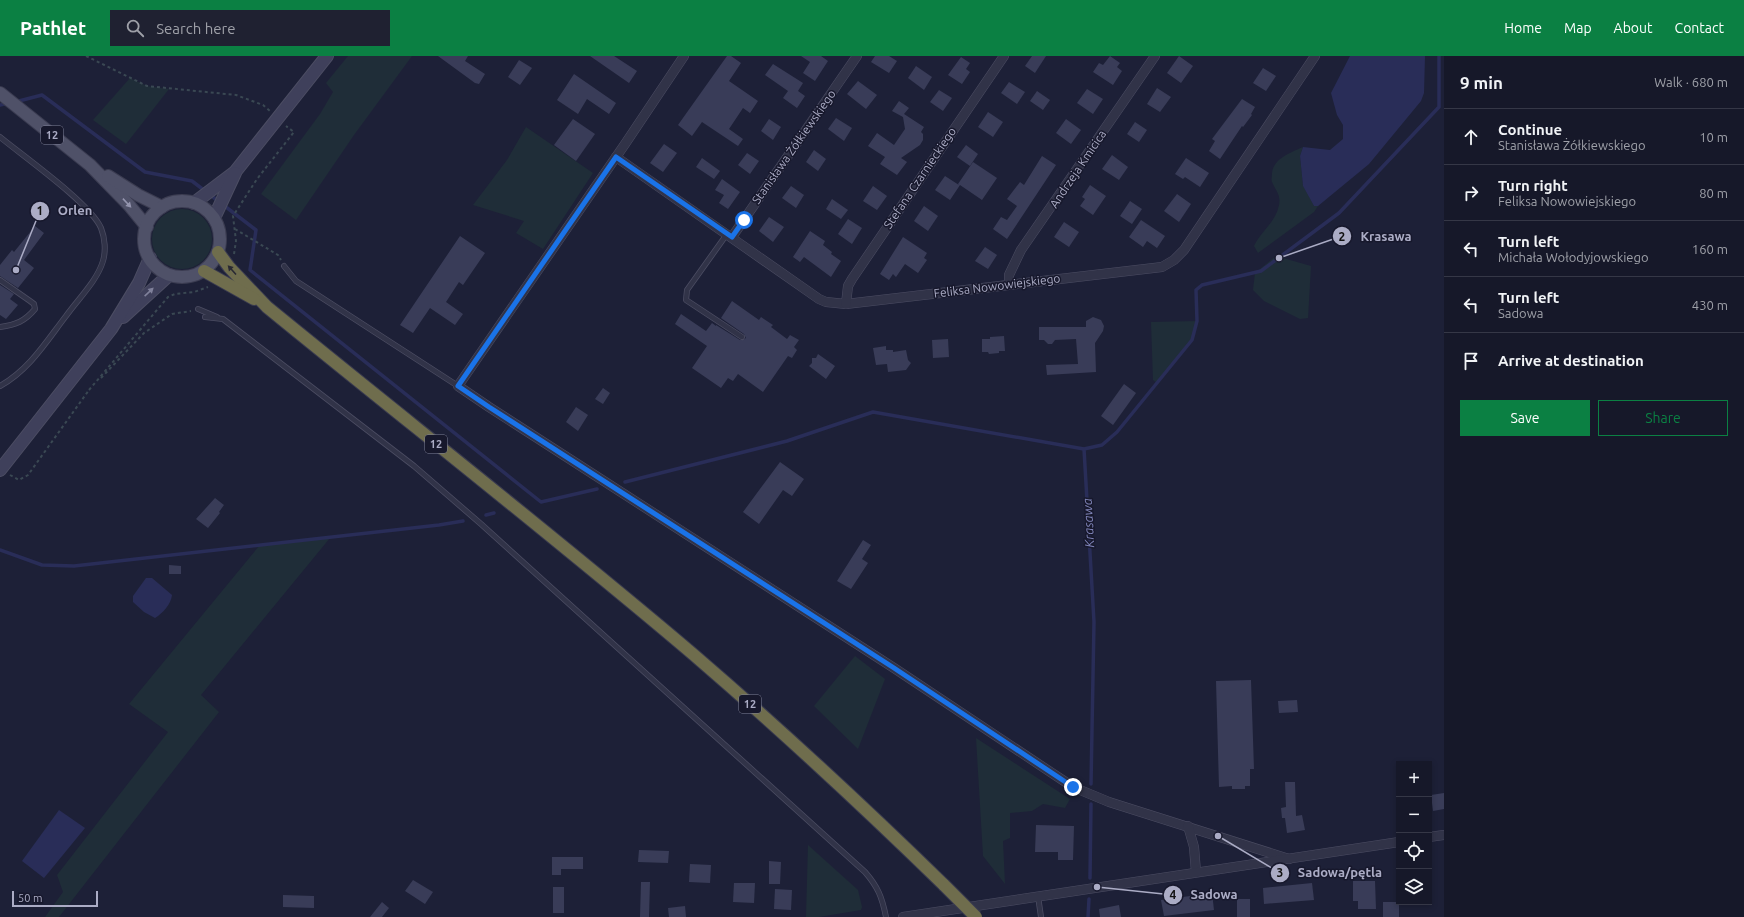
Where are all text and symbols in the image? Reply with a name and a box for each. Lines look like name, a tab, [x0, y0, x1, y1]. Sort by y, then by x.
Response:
search box	[110, 10, 390, 46]
text: Pathlet	[20, 17, 86, 39]
icon: search	[124, 17, 146, 39]
text: Search here	[156, 20, 236, 37]
text: Home	[1504, 20, 1542, 36]
text: Map	[1564, 20, 1592, 36]
text: About	[1614, 20, 1653, 36]
text: Contact	[1675, 20, 1724, 36]
text: 9 min	[1460, 73, 1503, 92]
text: Walk · 680 m	[1654, 75, 1728, 89]
street label: Stanisława Żółkiewskiego	[749, 87, 838, 206]
text: Continue	[1498, 121, 1562, 138]
street label: Stefana Czarnieckiego	[881, 125, 958, 231]
road number: 12	[41, 126, 63, 144]
icon: ahead	[1460, 126, 1482, 148]
street label: Andrzeja Kmicica	[1047, 127, 1108, 210]
text: 10 m	[1699, 130, 1728, 144]
text: Stanisława Żółkiewskiego	[1498, 138, 1646, 152]
text: Turn right	[1498, 177, 1568, 194]
icon: right	[1460, 182, 1482, 204]
text: 80 m	[1699, 186, 1728, 200]
text: Feliksa Nowowiejskiego	[1498, 194, 1636, 208]
callout: Orlen	[30, 198, 100, 223]
one-way arrow	[122, 198, 132, 208]
text: Orlen	[58, 203, 92, 217]
text: 1	[37, 204, 43, 217]
route start	[735, 211, 753, 229]
callout: Krasawa	[1332, 224, 1419, 249]
text: Krasawa	[1360, 229, 1412, 243]
text: 2	[1339, 230, 1346, 243]
text: Turn left	[1498, 233, 1559, 250]
icon: left	[1460, 238, 1482, 260]
text: 160 m	[1692, 242, 1728, 256]
text: Michała Wołodyjowskiego	[1498, 250, 1649, 264]
one-way arrow	[228, 265, 237, 275]
street label: Feliksa Nowowiejskiego	[933, 271, 1061, 300]
one-way arrow	[144, 287, 154, 297]
text: Turn left	[1498, 289, 1559, 306]
icon: left	[1460, 294, 1482, 316]
text: 430 m	[1692, 298, 1728, 312]
text: Sadowa	[1498, 306, 1543, 320]
icon: arrive	[1460, 350, 1482, 372]
text: Arrive at destination	[1498, 352, 1644, 369]
button: Save	[1460, 400, 1590, 436]
button: Share	[1598, 400, 1728, 436]
road number: 12	[425, 435, 447, 453]
water label: Krasawa	[1080, 498, 1096, 548]
road number: 12	[739, 695, 761, 713]
map controls	[1396, 761, 1432, 905]
button: +	[1396, 761, 1432, 797]
route end	[1064, 778, 1082, 796]
button: −	[1396, 797, 1432, 833]
button: locate	[1396, 833, 1432, 869]
callout: Sadowa/pętla	[1270, 860, 1390, 885]
text: Sadowa/pętla	[1298, 865, 1382, 880]
text: 3	[1277, 866, 1283, 879]
button: layers	[1396, 869, 1432, 905]
callout: Sadowa	[1163, 882, 1246, 907]
text: Sadowa	[1190, 887, 1238, 901]
text: 4	[1170, 888, 1177, 901]
scale bar	[12, 889, 98, 908]
text: 50 m	[18, 892, 42, 904]

